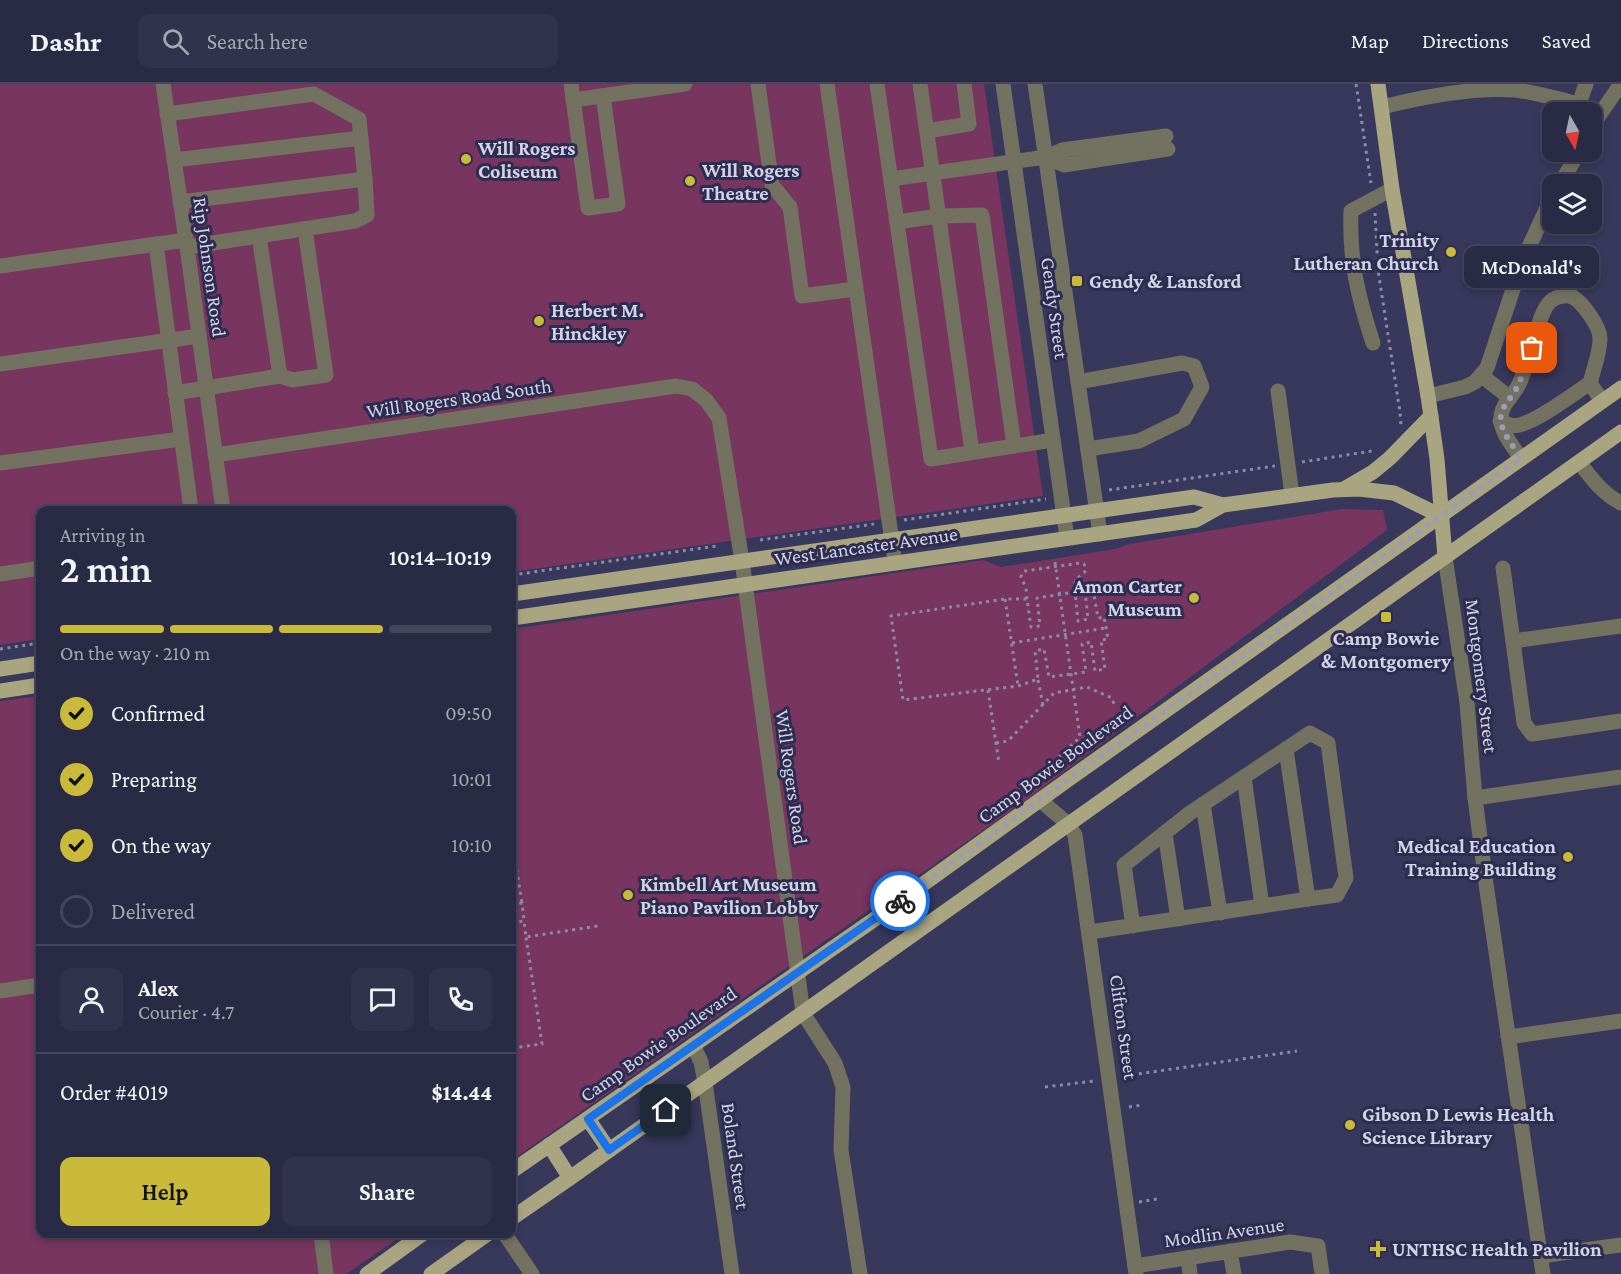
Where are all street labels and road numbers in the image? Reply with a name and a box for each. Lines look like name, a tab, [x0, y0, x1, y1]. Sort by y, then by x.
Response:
street label: Rip Johnson Road	[188, 196, 231, 339]
street label: Gendy Street	[1036, 256, 1073, 361]
street label: Will Rogers Road South	[365, 374, 553, 423]
street label: West Lancaster Avenue	[773, 522, 959, 570]
street label: Montgomery Street	[1461, 598, 1502, 755]
street label: Camp Bowie Boulevard	[973, 700, 1138, 828]
street label: Will Rogers Road	[771, 708, 812, 846]
street label: Clifton Street	[1106, 973, 1142, 1081]
street label: Camp Bowie Boulevard	[576, 981, 741, 1107]
street label: Boland Street	[718, 1101, 754, 1211]
street label: Modlin Avenue	[1163, 1213, 1286, 1251]

